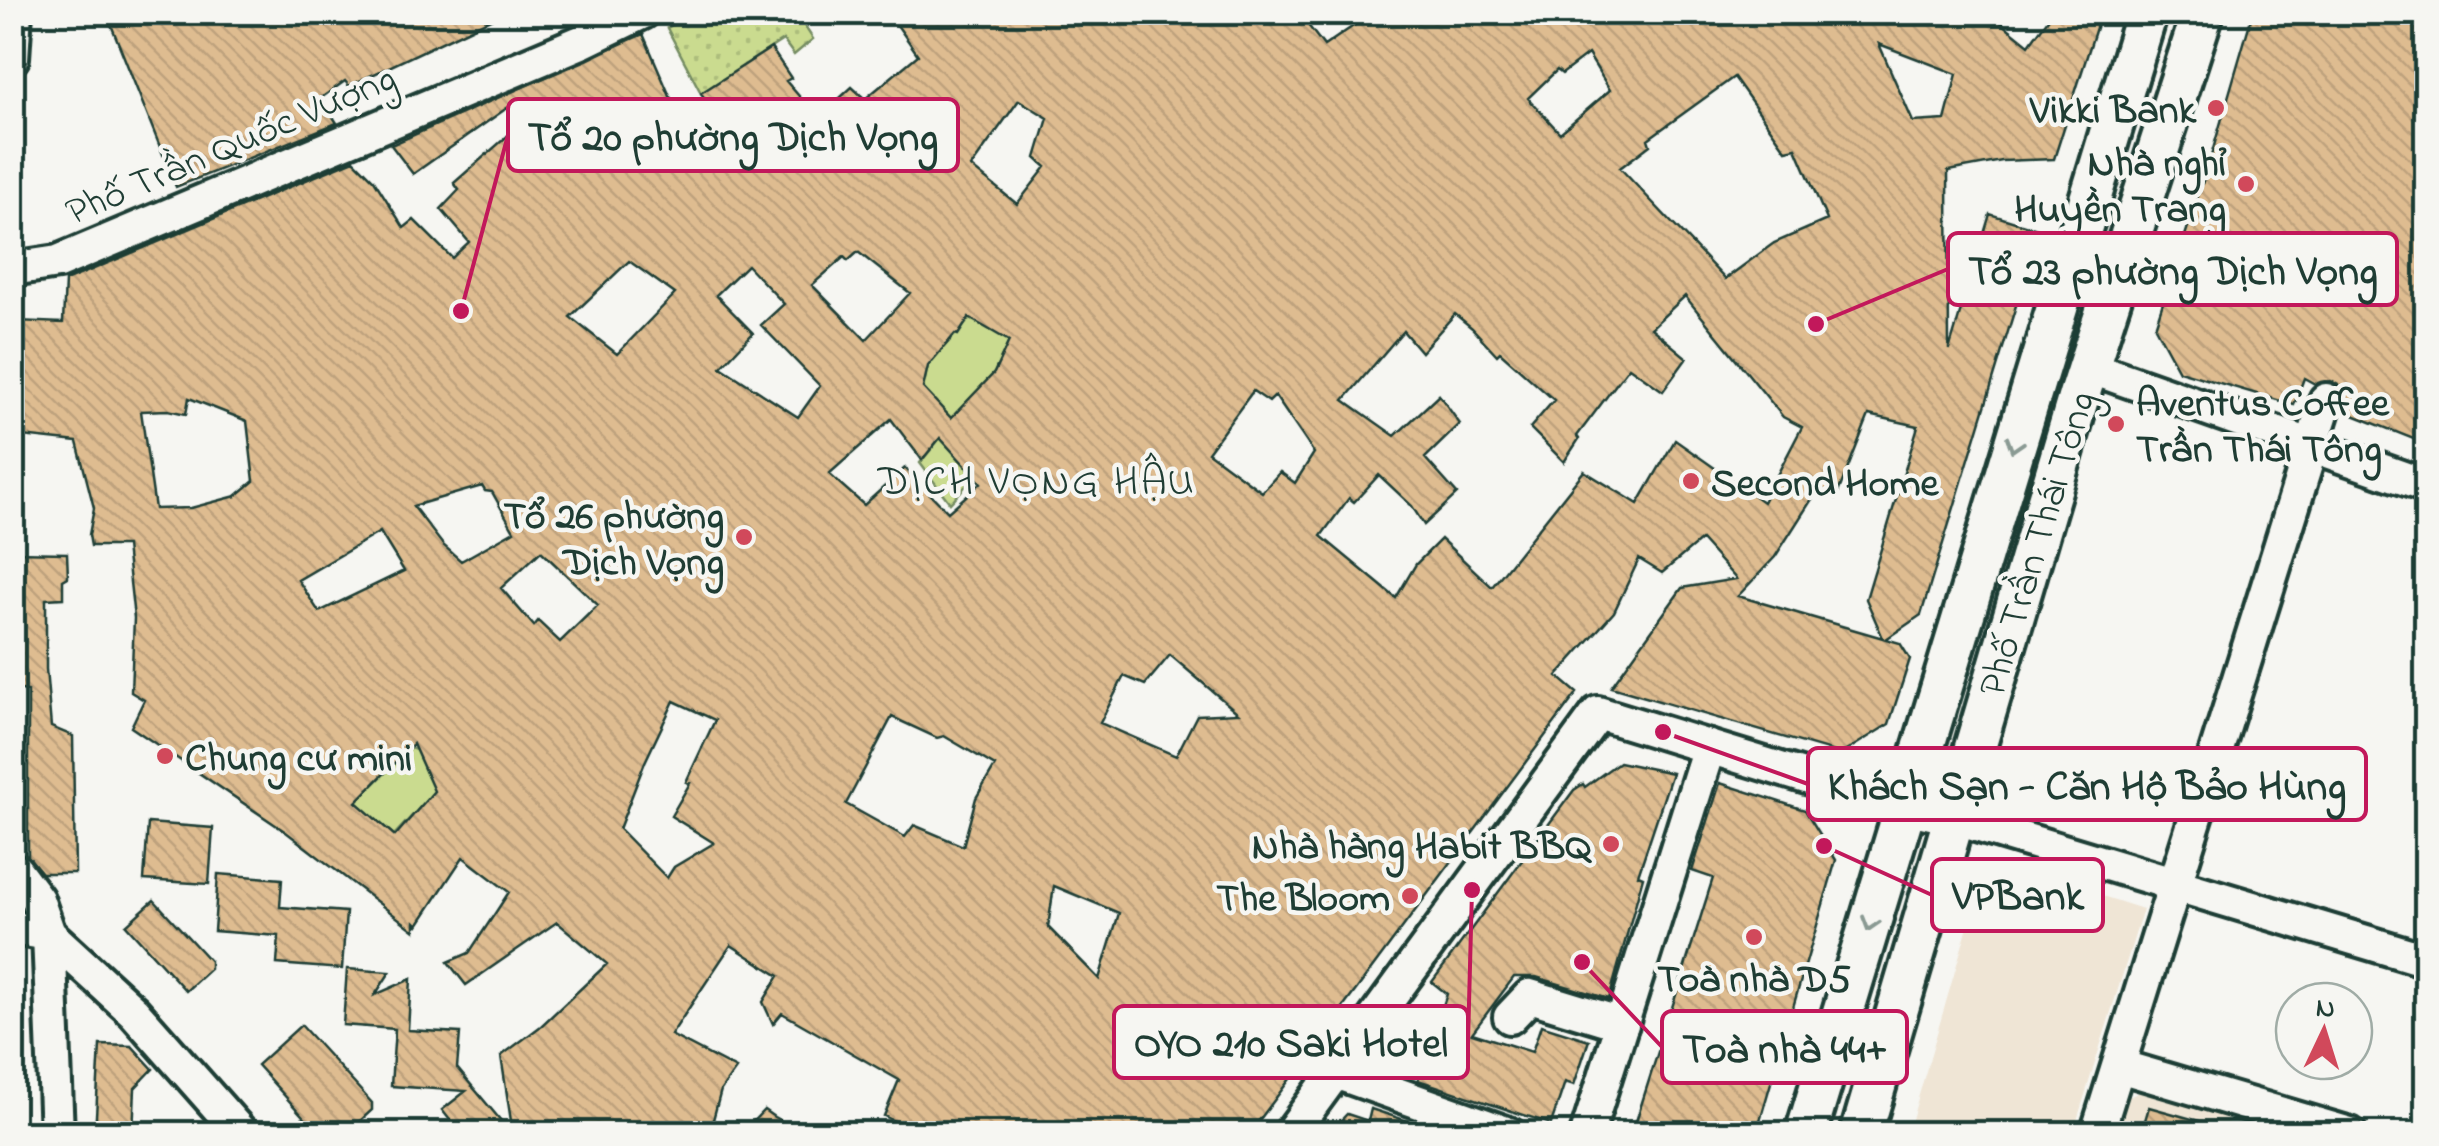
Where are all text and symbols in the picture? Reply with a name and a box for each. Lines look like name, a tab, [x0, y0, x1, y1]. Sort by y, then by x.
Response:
street label: Phố Trần Quốc Vượng	[57, 51, 406, 244]
place label: Vikki Bank	[2029, 83, 2197, 142]
marker: Vikki Bank	[2205, 97, 2227, 119]
callout: Tổ 20 phường Dịch Vọng	[508, 99, 958, 171]
text: Tổ 20 phường Dịch Vọng	[528, 109, 938, 171]
place label: Nhà nghỉ Huyền Trang	[2014, 136, 2227, 241]
marker: Nhà nghỉ Huyền Trang	[2235, 173, 2257, 195]
callout: Tổ 23 phường Dịch Vọng	[1948, 233, 2397, 305]
text: Tổ 23 phường Dịch Vọng	[1968, 243, 2378, 305]
place label: Aventus Coffee Trần Thái Tông	[2136, 376, 2390, 481]
street label: Phố Trần Thái Tông	[1965, 384, 2114, 704]
marker: Aventus Coffee Trần Thái Tông	[2105, 413, 2127, 435]
one-way arrow	[2005, 436, 2026, 453]
district label: DỊCH VỌNG HẬU	[877, 452, 1196, 514]
place label: Second Home	[1711, 456, 1939, 515]
marker: Second Home	[1680, 470, 1702, 492]
place label: Tổ 26 phường Dịch Vọng	[504, 489, 724, 594]
marker: Tổ 26 phường Dịch Vọng	[733, 526, 755, 548]
place label: Chung cư mini	[185, 731, 412, 790]
marker: Chung cư mini	[154, 745, 176, 767]
callout: Khách Sạn - Căn Hộ Bảo Hùng	[1808, 748, 2366, 820]
text: Khách Sạn - Căn Hộ Bảo Hùng	[1828, 758, 2346, 820]
place label: Nhà hàng Habit BBQ	[1252, 819, 1592, 878]
marker: Nhà hàng Habit BBQ	[1600, 833, 1622, 855]
callout: VPBank	[1932, 859, 2103, 931]
text: VPBank	[1951, 868, 2085, 929]
place label: The Bloom	[1216, 871, 1390, 930]
marker: The Bloom	[1399, 885, 1421, 907]
one-way arrow	[1861, 915, 1882, 932]
marker: Toà nhà D5	[1743, 926, 1765, 948]
place label: Toà nhà D5	[1657, 952, 1851, 1011]
north arrow	[2274, 981, 2374, 1081]
text: N	[2315, 988, 2336, 1031]
callout: OYO 210 Saki Hotel	[1114, 1006, 1468, 1078]
callout: Toà nhà 44+	[1662, 1011, 1907, 1083]
text: OYO 210 Saki Hotel	[1134, 1015, 1448, 1076]
text: Toà nhà 44+	[1682, 1021, 1888, 1082]

